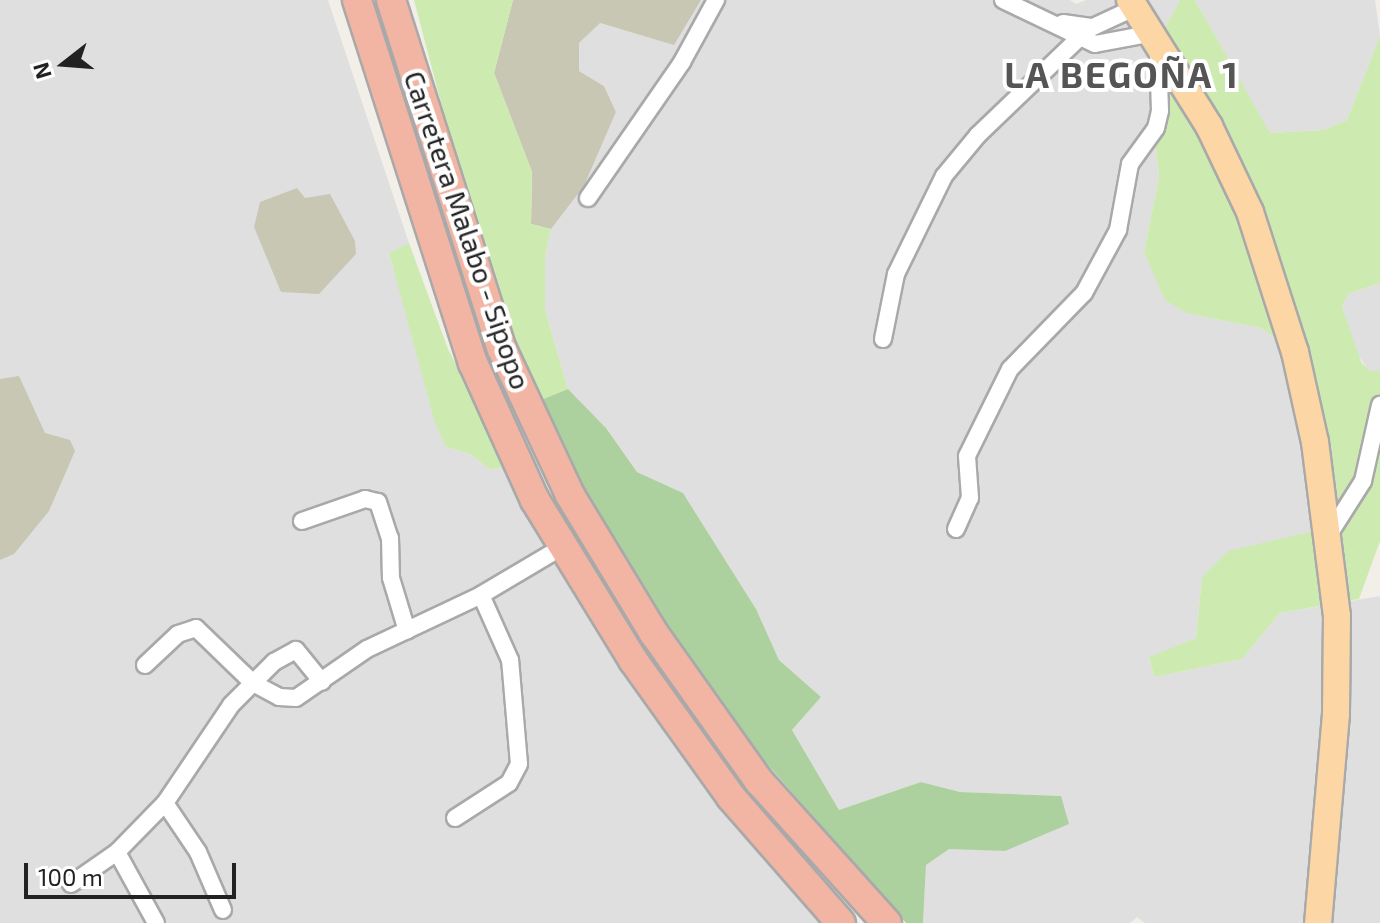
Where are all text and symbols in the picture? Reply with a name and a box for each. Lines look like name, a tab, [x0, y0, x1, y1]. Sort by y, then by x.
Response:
north arrow	[24, 24, 104, 104]
district label: LA BEGOÑA 1	[1003, 52, 1241, 96]
text: N	[26, 60, 56, 82]
street label: Carretera Malabo - Sipopo	[398, 66, 538, 394]
scale bar	[28, 847, 240, 897]
text: 100 m	[38, 862, 103, 891]

